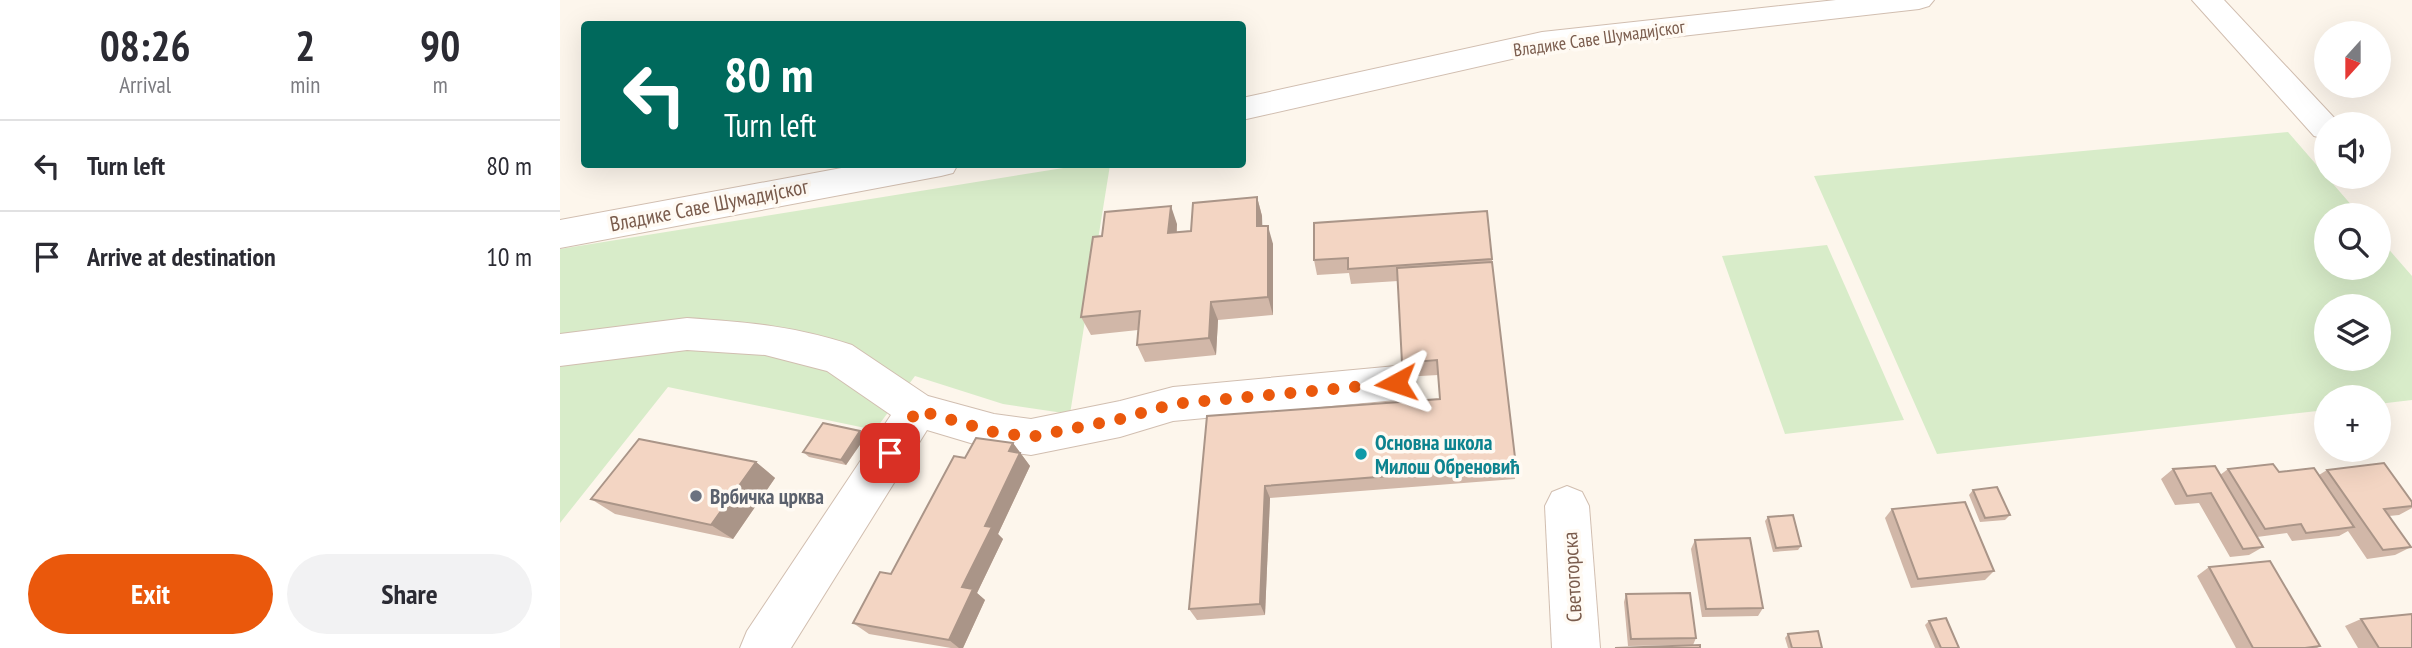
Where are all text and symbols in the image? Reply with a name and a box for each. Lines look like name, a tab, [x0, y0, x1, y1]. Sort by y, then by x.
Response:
street label: Владике Саве Шумадијског	[1512, 14, 1687, 61]
text: 08:26	[100, 18, 191, 73]
text: 2	[295, 18, 315, 73]
text: 90	[420, 18, 460, 73]
north arrow	[2314, 21, 2390, 98]
map controls	[2314, 21, 2391, 462]
text: 80 m	[724, 42, 813, 106]
icon: left	[609, 49, 700, 140]
text: Arrival	[119, 70, 171, 99]
text: min	[290, 70, 320, 99]
text: m	[433, 70, 448, 99]
text: Turn left	[724, 104, 816, 146]
button: sound	[2314, 112, 2391, 189]
icon: left	[28, 147, 66, 185]
text: Turn left	[87, 149, 165, 182]
text: 80 m	[486, 149, 532, 182]
street label: Владике Саве Шумадијског	[607, 172, 811, 237]
button: search	[2314, 203, 2391, 280]
icon: arrive	[28, 238, 66, 276]
text: Arrive at destination	[87, 240, 276, 273]
text: 10 m	[486, 240, 532, 273]
button: layers	[2314, 294, 2391, 371]
position arrow	[1359, 346, 1433, 420]
button: +	[2314, 385, 2391, 462]
pin	[860, 423, 920, 483]
place label: Основна школа Милош Обреновић	[1375, 429, 1520, 480]
icon: arrive	[871, 434, 909, 472]
marker: Основна школа Милош Обреновић	[1353, 446, 1369, 462]
place label: Врбичка црква	[710, 483, 824, 510]
marker: Врбичка црква	[688, 488, 704, 504]
street label: Светогорска	[1556, 531, 1588, 623]
button: Exit	[28, 554, 273, 634]
button: Share	[287, 554, 532, 634]

